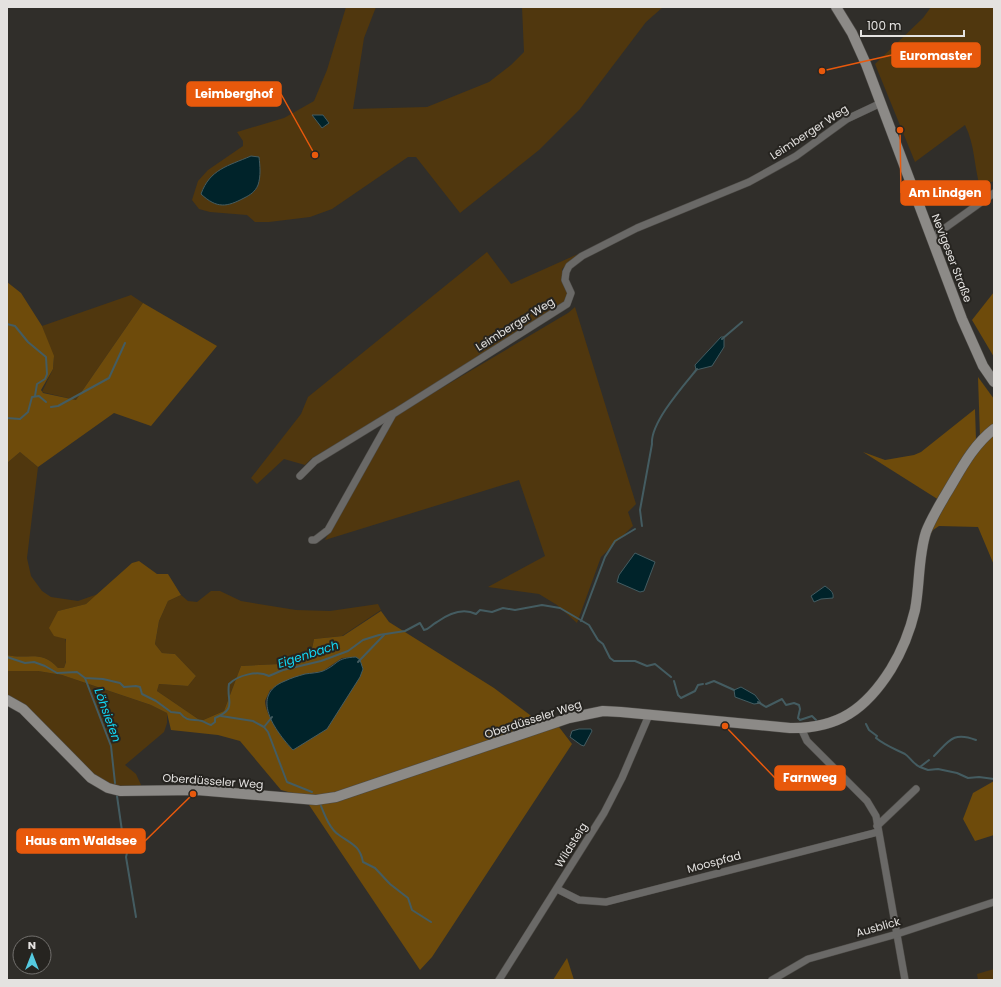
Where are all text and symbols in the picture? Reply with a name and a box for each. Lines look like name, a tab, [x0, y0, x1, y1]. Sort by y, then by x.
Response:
scale bar	[861, 12, 964, 38]
text: 100 m	[867, 17, 901, 34]
callout: Euromaster	[892, 43, 980, 67]
text: Euromaster	[900, 47, 972, 64]
callout: Leimberghof	[187, 82, 281, 106]
text: Leimberghof	[195, 85, 274, 102]
street label: Leimberger Weg	[767, 101, 851, 163]
callout: Am Lindgen	[901, 181, 990, 205]
text: Am Lindgen	[908, 184, 982, 201]
street label: Nevigeser Straße	[928, 211, 976, 305]
street label: Leimberger Weg	[472, 293, 558, 355]
water label: Eigenbach	[275, 636, 341, 672]
water label: Löhsiefen	[90, 686, 126, 744]
street label: Oberdüsseler Weg	[482, 696, 584, 742]
callout: Farnweg	[775, 766, 845, 790]
street label: Oberdüsseler Weg	[162, 769, 264, 793]
text: Farnweg	[783, 769, 837, 786]
street label: Wildsteig	[551, 819, 591, 871]
callout: Haus am Waldsee	[17, 829, 145, 853]
text: Haus am Waldsee	[25, 832, 137, 849]
street label: Moospfad	[685, 847, 743, 877]
street label: Ausblick	[854, 913, 902, 941]
north arrow	[12, 935, 52, 975]
text: N	[28, 937, 36, 953]

